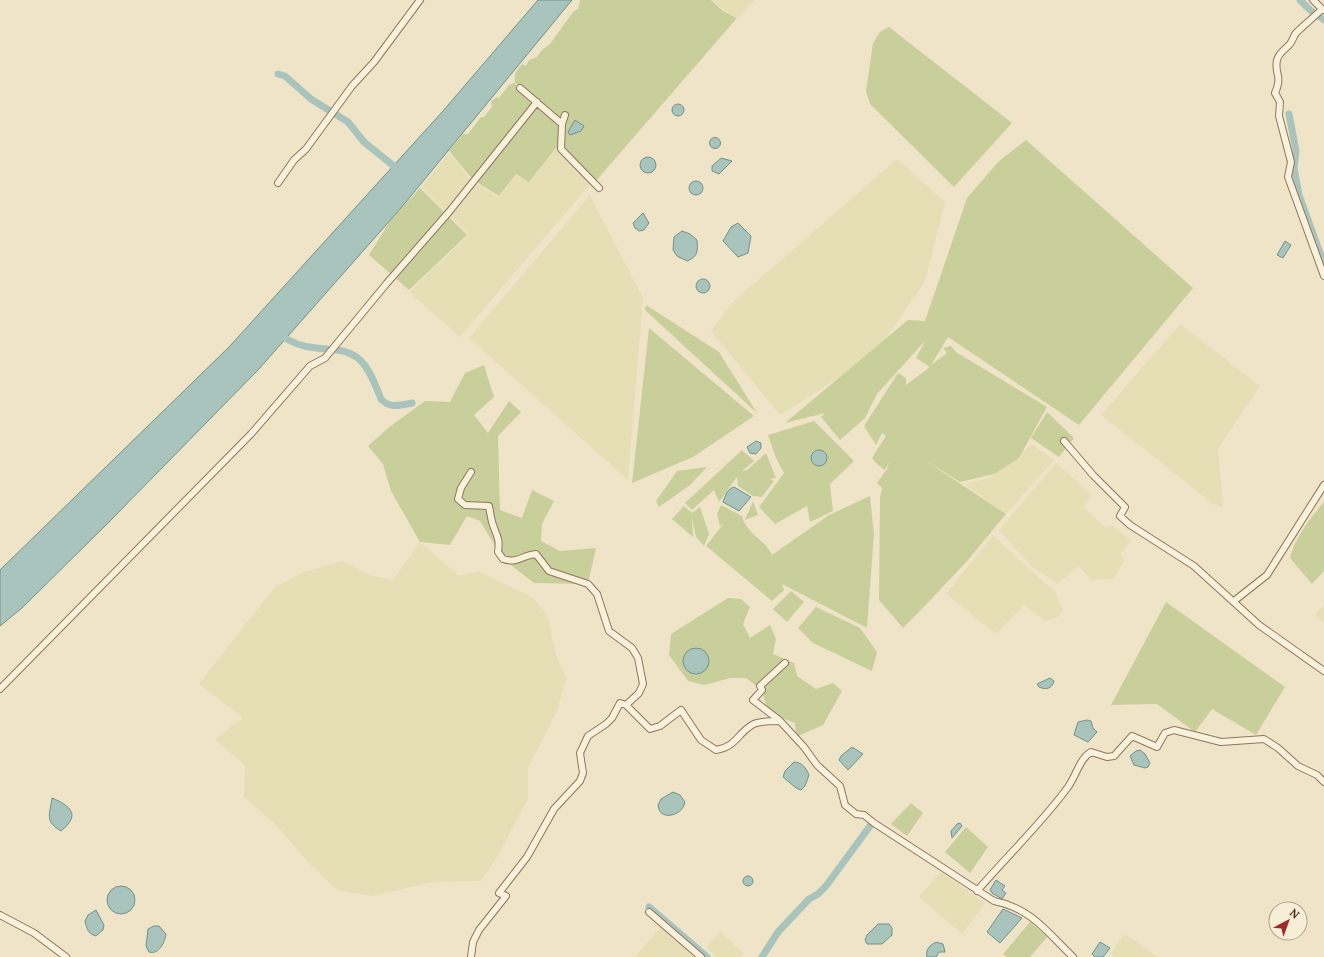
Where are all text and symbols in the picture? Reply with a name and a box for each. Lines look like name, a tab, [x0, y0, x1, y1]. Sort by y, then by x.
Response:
north arrow	[1268, 901, 1308, 941]
text: N	[1287, 905, 1303, 922]

